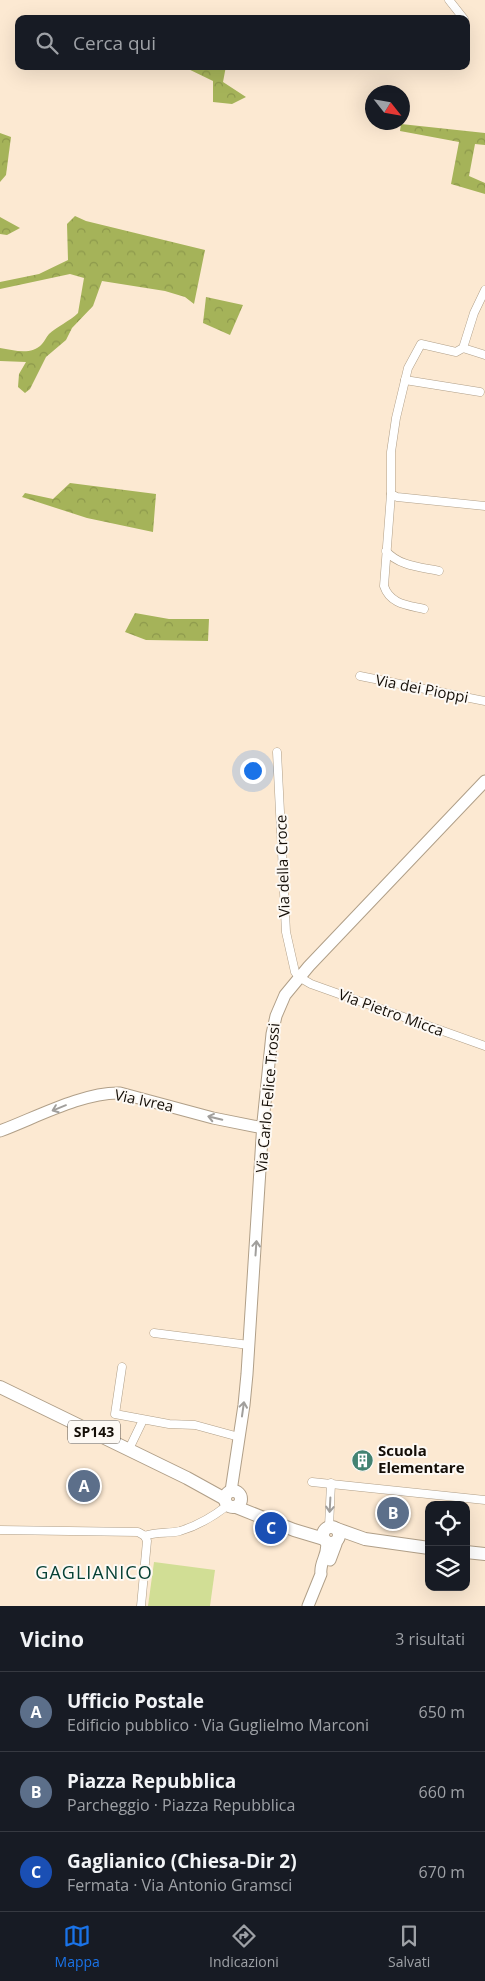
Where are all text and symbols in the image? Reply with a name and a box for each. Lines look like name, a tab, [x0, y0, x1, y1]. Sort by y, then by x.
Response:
search box	[15, 15, 470, 70]
icon: search	[33, 29, 61, 57]
text: Cerca qui	[73, 30, 156, 56]
north arrow	[365, 85, 410, 130]
street label: Via dei Pioppi	[374, 669, 470, 707]
your location	[240, 758, 266, 784]
street label: Via della Croce	[270, 814, 294, 918]
street label: Via Pietro Micca	[336, 984, 447, 1040]
street label: Via Carlo Felice Trossi	[250, 1022, 284, 1174]
street label: Via Ivrea	[113, 1084, 175, 1116]
one-way arrow	[51, 1105, 66, 1114]
one-way arrow	[208, 1113, 224, 1122]
one-way arrow	[252, 1240, 261, 1256]
one-way arrow	[239, 1402, 249, 1418]
road number: SP143	[68, 1420, 120, 1444]
place label: Scuola Elementare	[378, 1440, 465, 1477]
building icon: Scuola Elementare	[350, 1448, 374, 1472]
pin: A	[68, 1467, 100, 1505]
pin: B	[377, 1494, 409, 1532]
one-way arrow	[325, 1497, 334, 1513]
map controls	[425, 1501, 470, 1591]
button: locate	[425, 1501, 470, 1546]
pin: C	[255, 1509, 287, 1547]
button: layers	[425, 1546, 470, 1591]
district label: GAGLIANICO	[35, 1560, 153, 1584]
text: Vicino	[20, 1625, 84, 1653]
text: 3 risultati	[395, 1628, 465, 1650]
text: Ufficio Postale	[67, 1688, 204, 1714]
text: A	[30, 1701, 42, 1723]
text: 650 m	[419, 1701, 465, 1723]
text: Edificio pubblico · Via Guglielmo Marconi	[67, 1714, 369, 1736]
text: Piazza Repubblica	[67, 1768, 236, 1794]
text: B	[31, 1781, 41, 1803]
text: 660 m	[419, 1781, 465, 1803]
text: Parcheggio · Piazza Repubblica	[67, 1794, 295, 1816]
text: Gaglianico (Chiesa-Dir 2)	[67, 1848, 297, 1874]
text: C	[31, 1861, 41, 1883]
text: 670 m	[419, 1861, 465, 1883]
text: Fermata · Via Antonio Gramsci	[67, 1874, 292, 1896]
tab: Mappa	[55, 1922, 100, 1971]
tab: Indicazioni	[209, 1922, 279, 1971]
tab: Salvati	[388, 1922, 430, 1971]

